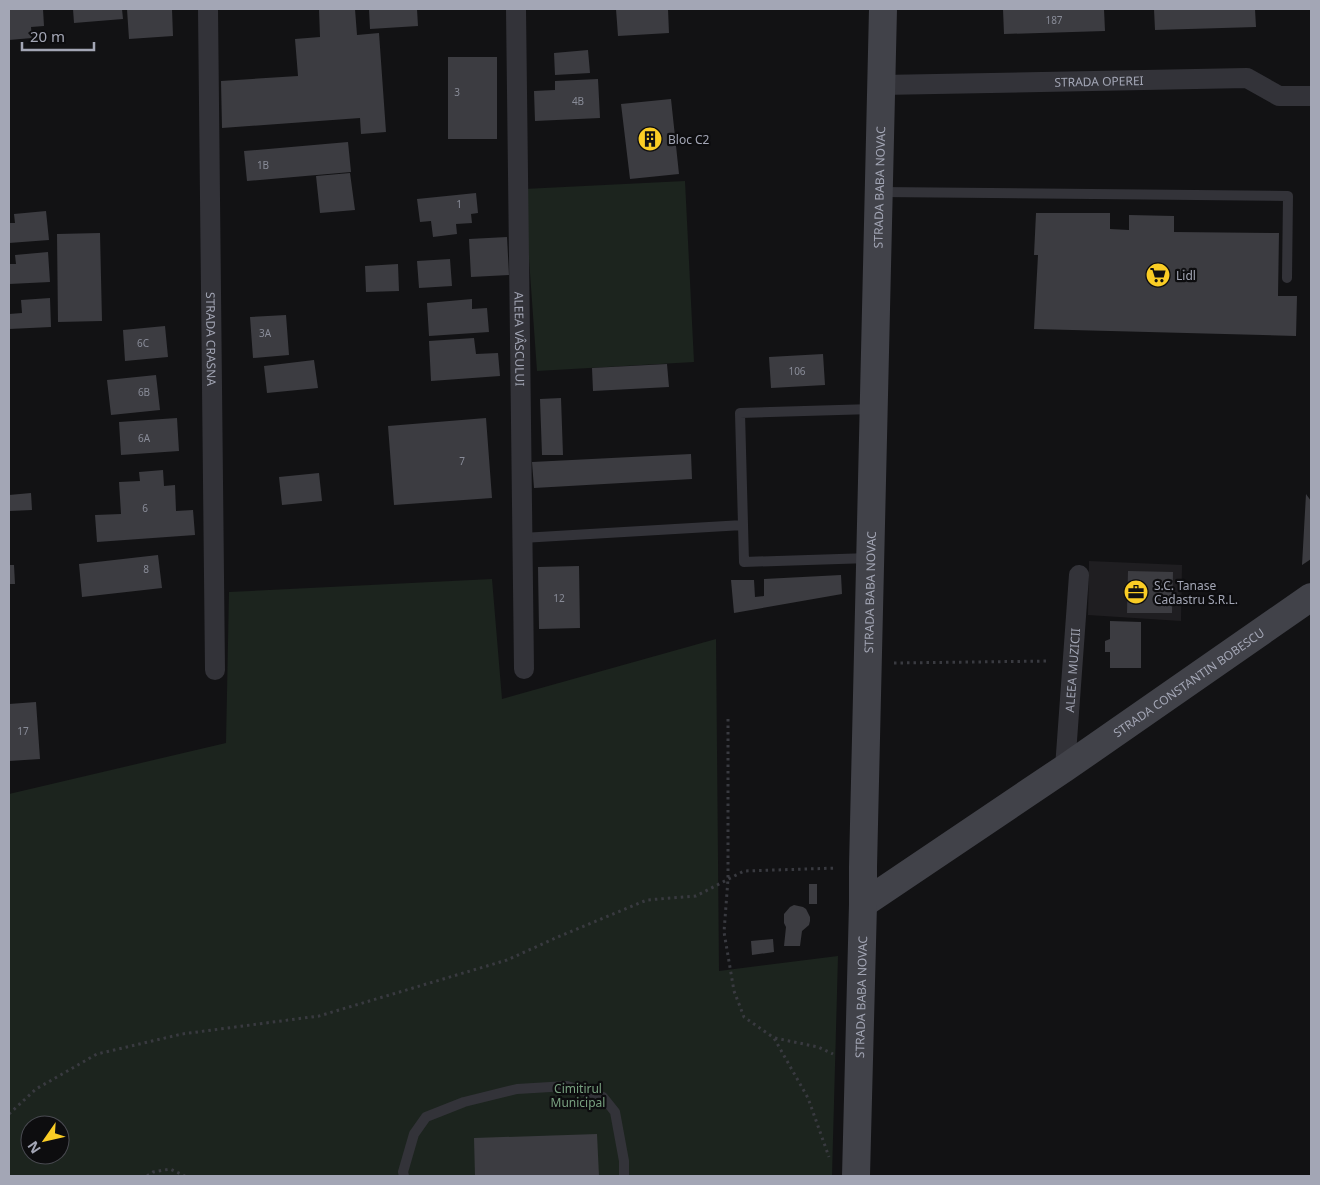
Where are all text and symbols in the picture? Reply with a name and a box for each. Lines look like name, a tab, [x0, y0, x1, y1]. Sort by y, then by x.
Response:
house number: 187	[1045, 13, 1063, 27]
scale bar	[22, 20, 95, 52]
text: 20 m	[30, 26, 65, 46]
street label: STRADA OPEREI	[1054, 71, 1144, 90]
house number: 3	[454, 85, 460, 99]
house number: 4B	[572, 94, 584, 108]
building icon: Bloc C2	[637, 126, 663, 152]
street label: STRADA BABA NOVAC	[869, 126, 889, 248]
place label: Bloc C2	[668, 131, 710, 148]
house number: 1B	[257, 158, 269, 172]
house number: 1	[456, 197, 462, 211]
supermarket icon: Lidl	[1145, 262, 1171, 288]
place label: Lidl	[1176, 267, 1196, 284]
street label: STRADA CRASNA	[202, 292, 220, 386]
street label: ALEEA VÂSCULUI	[511, 292, 529, 386]
house number: 3A	[259, 326, 272, 340]
house number: 6C	[137, 336, 150, 350]
house number: 106	[788, 364, 806, 378]
house number: 6B	[138, 385, 150, 399]
house number: 6A	[138, 431, 151, 445]
house number: 7	[459, 454, 465, 468]
house number: 6	[142, 501, 148, 515]
street label: STRADA BABA NOVAC	[859, 531, 879, 653]
house number: 8	[143, 562, 149, 576]
place label: S.C. Tanase Cadastru S.R.L.	[1154, 577, 1238, 608]
office icon: S.C. Tanase Cadastru S.R.L.	[1123, 579, 1149, 605]
house number: 12	[553, 591, 565, 605]
street label: STRADA CONSTANTIN BOBESCU	[1110, 624, 1268, 741]
street label: ALEEA MUZICII	[1061, 627, 1084, 713]
house number: 17	[17, 724, 29, 738]
street label: STRADA BABA NOVAC	[851, 935, 871, 1058]
park label: Cimitirul Municipal	[551, 1080, 605, 1111]
north arrow	[20, 1115, 70, 1165]
text: N	[23, 1138, 45, 1158]

